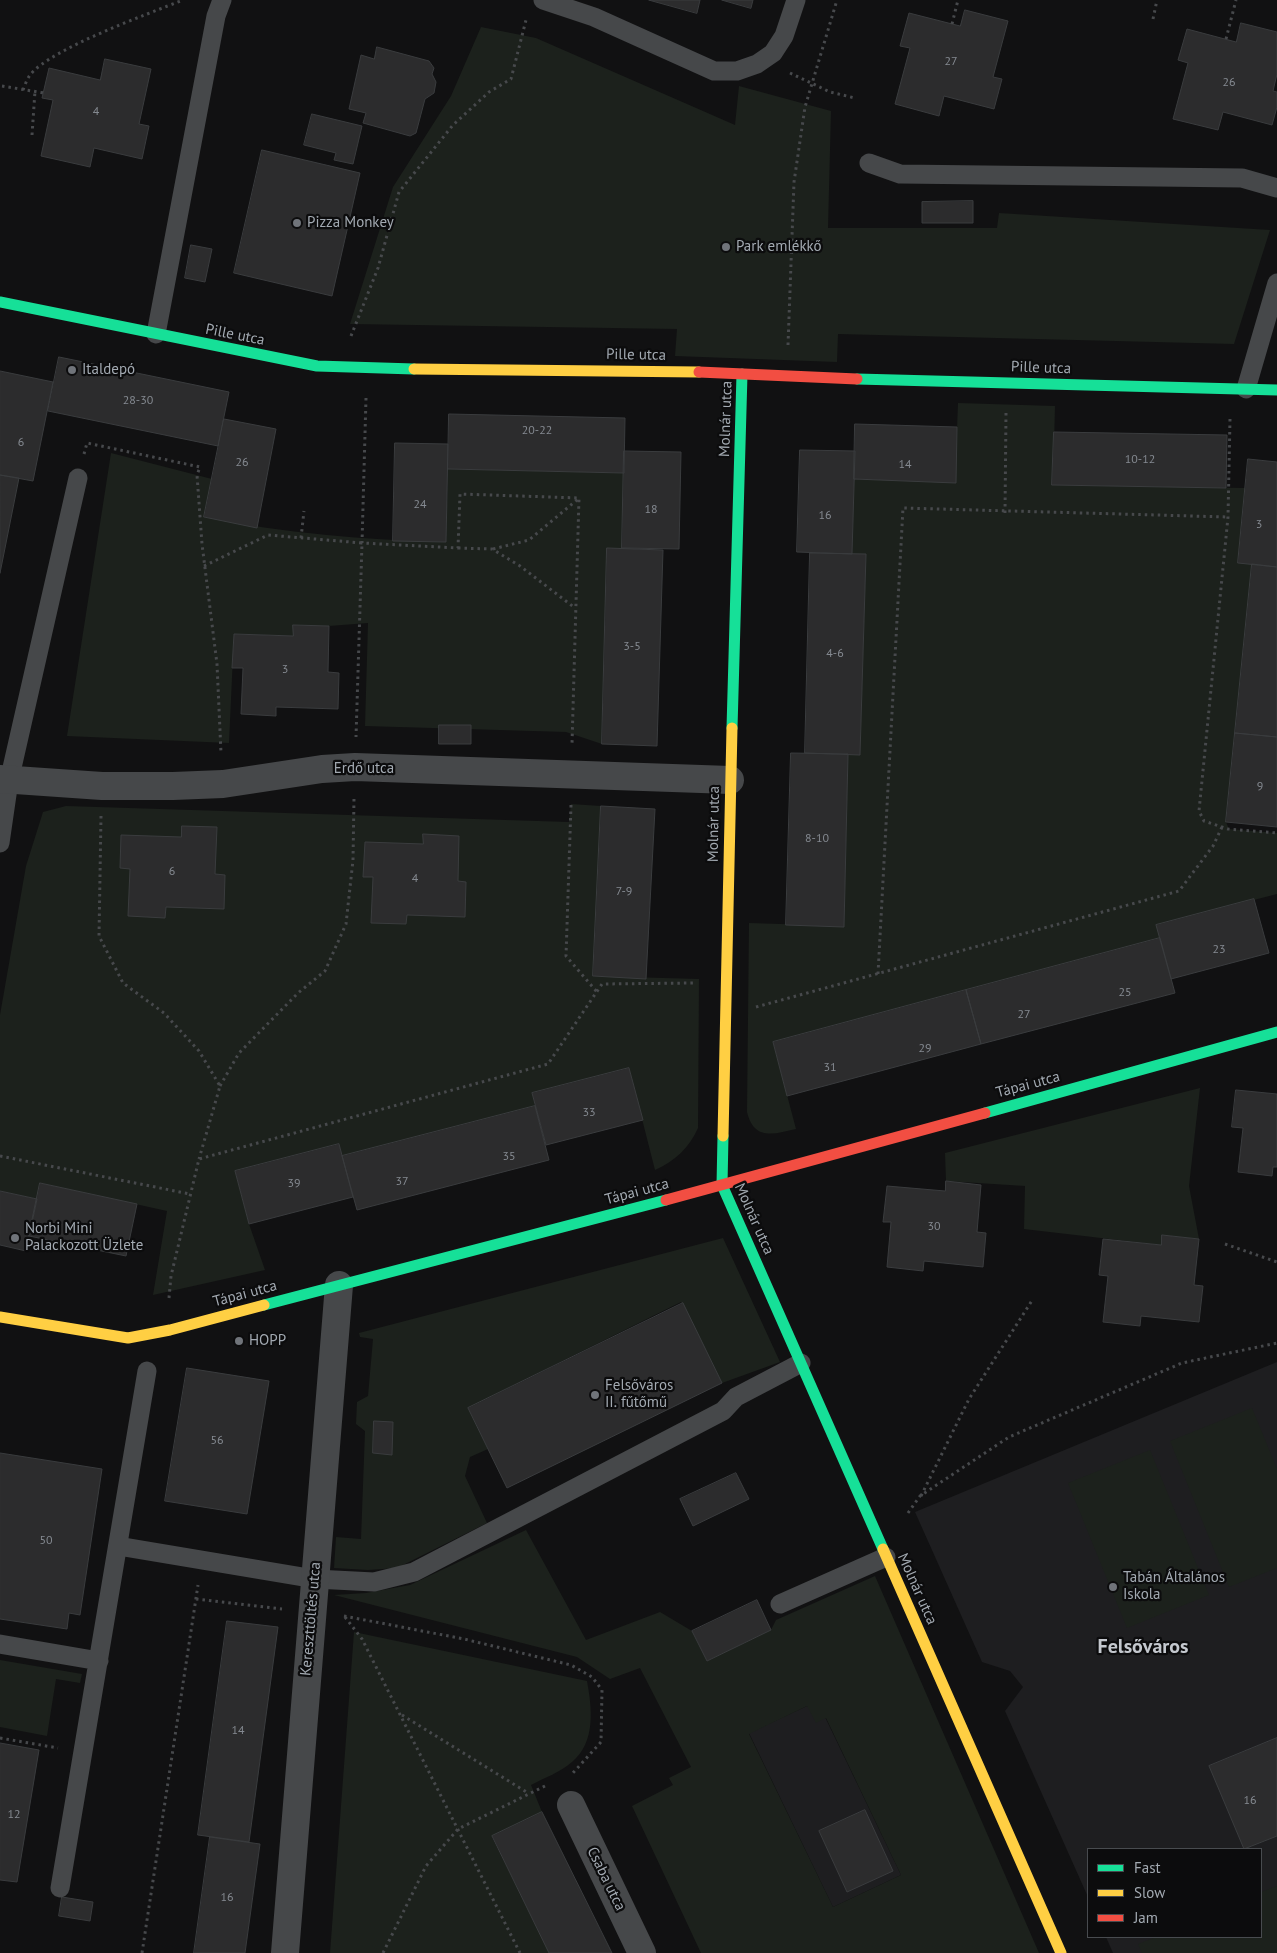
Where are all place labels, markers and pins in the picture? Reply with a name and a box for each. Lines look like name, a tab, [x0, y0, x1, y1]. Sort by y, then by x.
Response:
place label: Pizza Monkey	[307, 214, 394, 232]
marker: Pizza Monkey	[291, 217, 303, 229]
place label: Park emlékkő	[736, 238, 822, 256]
marker: Park emlékkő	[720, 241, 732, 253]
place label: Italdepó	[82, 361, 135, 379]
marker: Italdepó	[66, 364, 78, 376]
place label: Norbi Mini Palackozott Üzlete	[25, 1220, 143, 1255]
marker: Norbi Mini Palackozott Üzlete	[9, 1232, 21, 1244]
place label: HOPP	[249, 1332, 286, 1350]
marker: HOPP	[233, 1335, 245, 1347]
place label: Felsőváros II. fűtőmű	[605, 1377, 673, 1412]
marker: Felsőváros II. fűtőmű	[589, 1389, 601, 1401]
place label: Tabán Általános Iskola	[1123, 1569, 1225, 1604]
marker: Tabán Általános Iskola	[1107, 1581, 1119, 1593]

